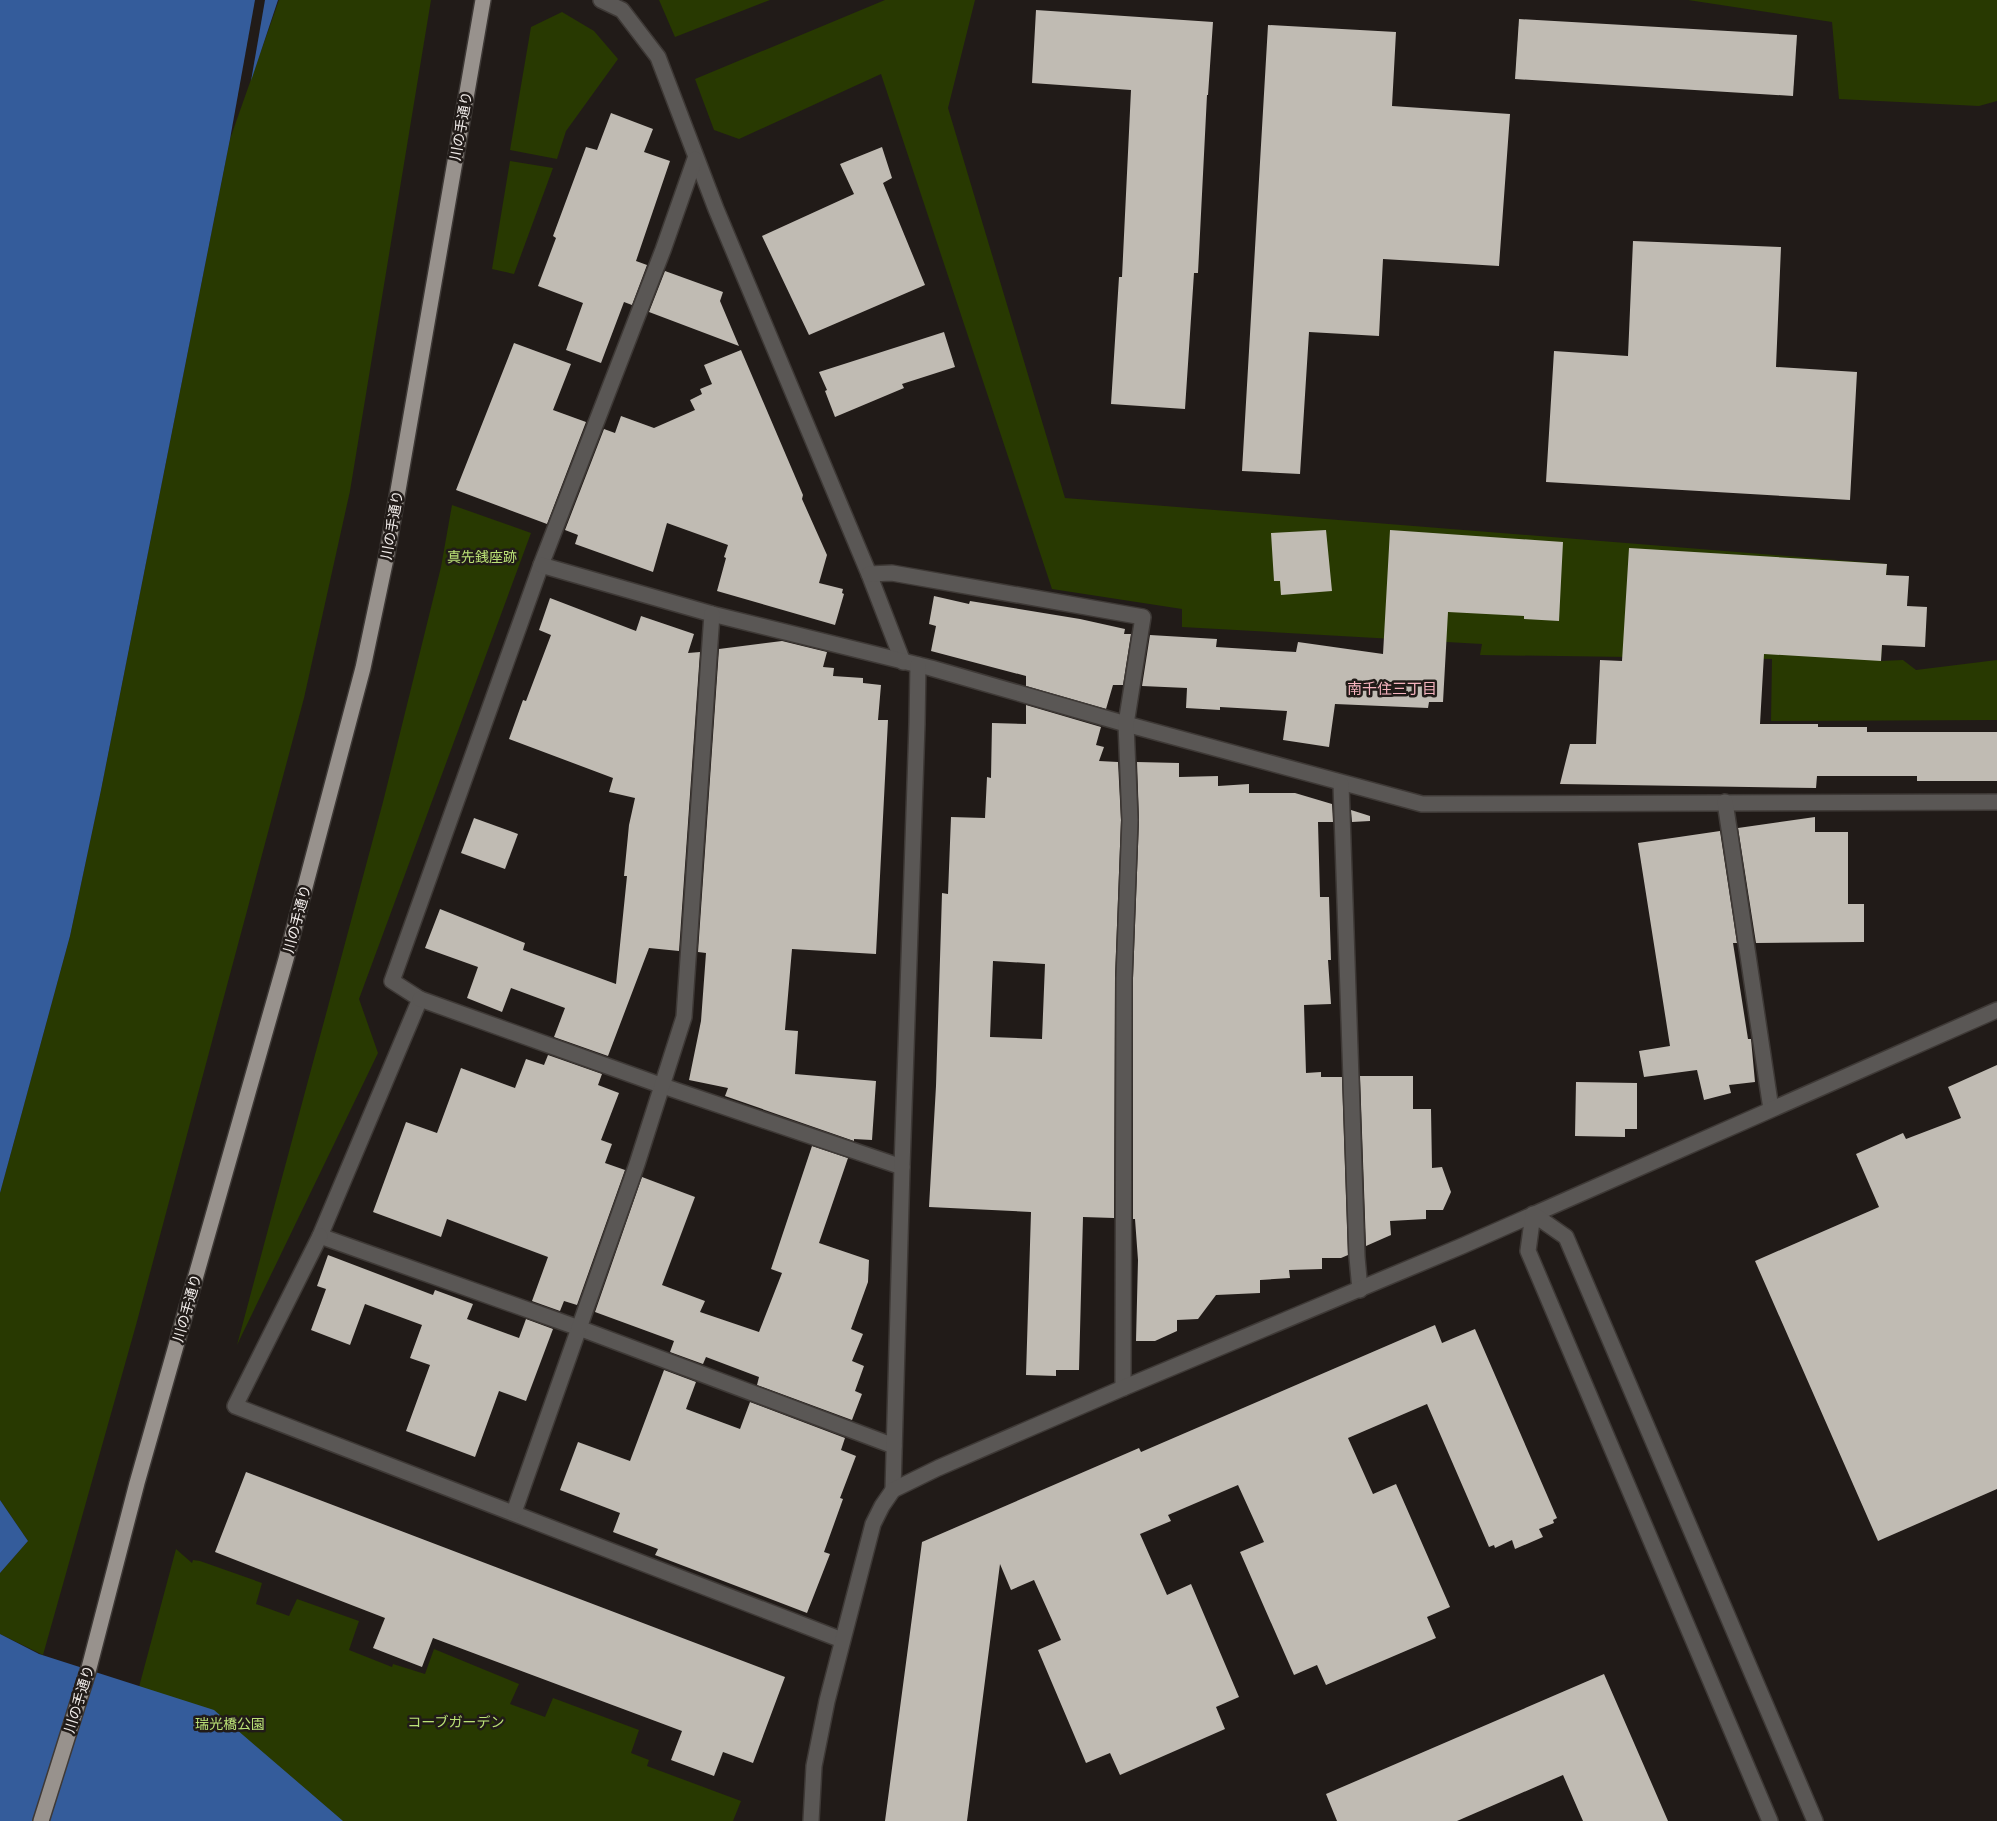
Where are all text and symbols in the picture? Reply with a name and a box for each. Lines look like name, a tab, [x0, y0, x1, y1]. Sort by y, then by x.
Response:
street label: 川の手通り	[446, 90, 476, 162]
street label: 川の手通り	[377, 489, 407, 561]
park label: 真先銭座跡	[447, 548, 517, 566]
district label: 南千住三丁目	[1347, 679, 1437, 699]
street label: 川の手通り	[279, 883, 315, 955]
street label: 川の手通り	[169, 1272, 205, 1344]
street label: 川の手通り	[60, 1663, 98, 1735]
park label: コーブガーデン	[407, 1713, 505, 1731]
park label: 瑞光橋公園	[195, 1715, 265, 1733]

